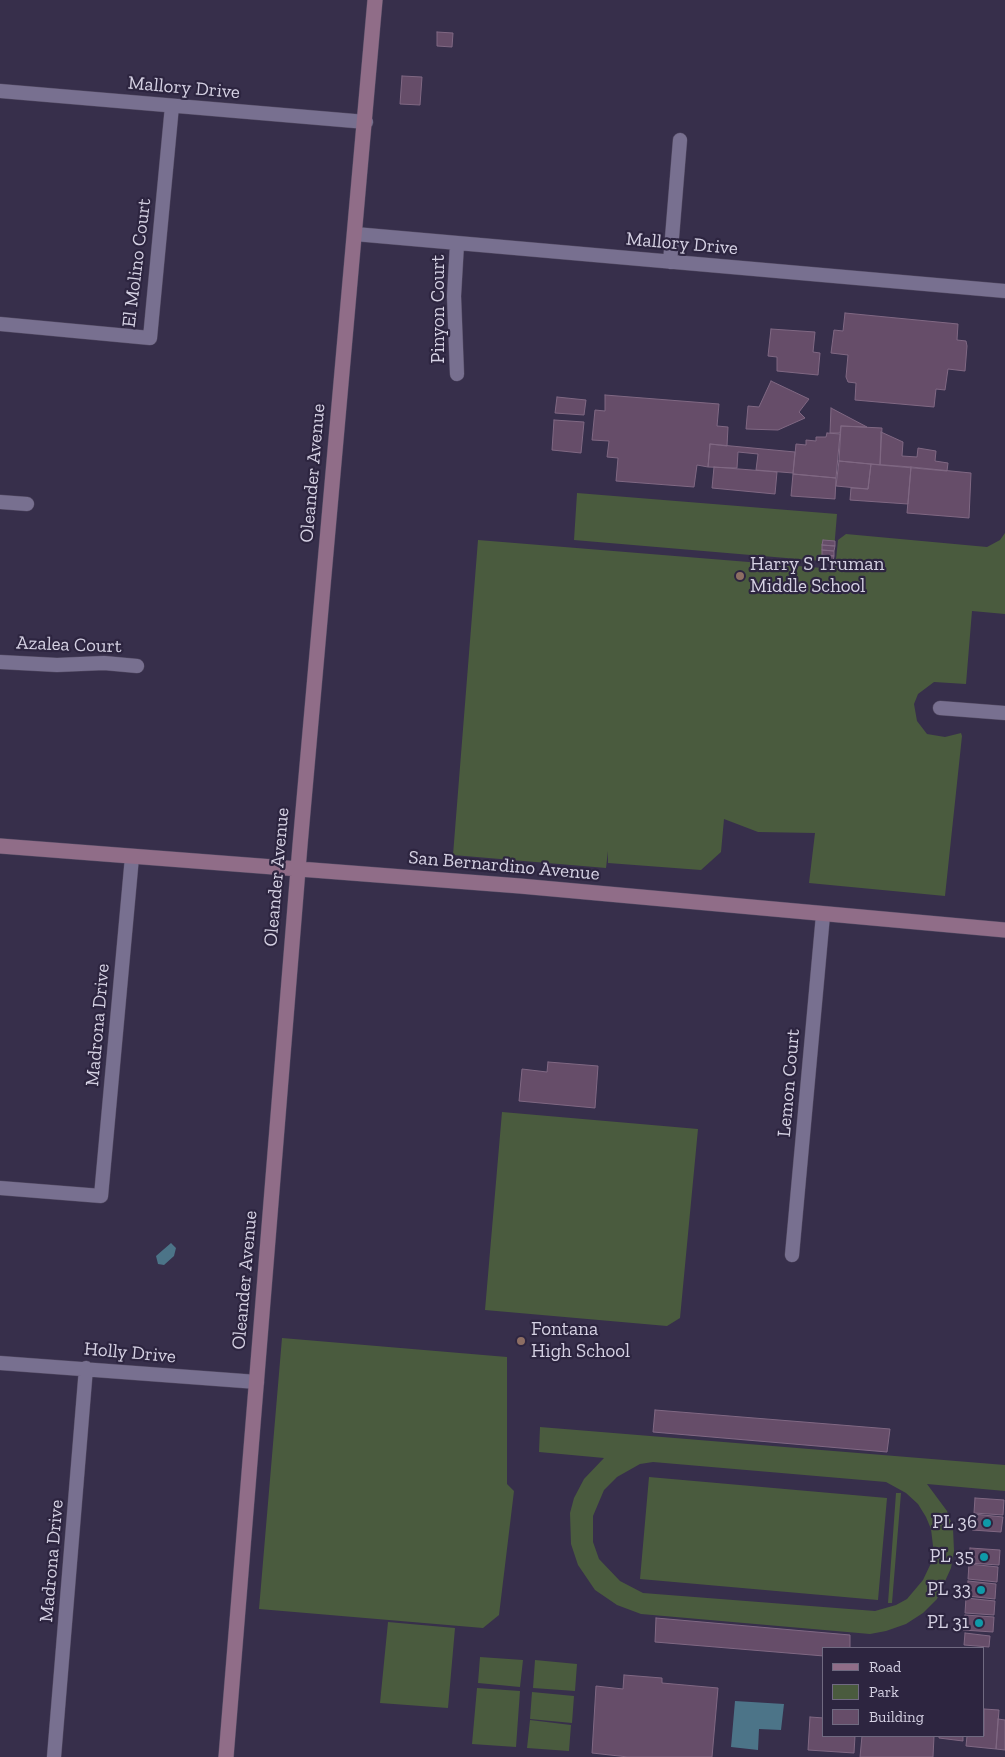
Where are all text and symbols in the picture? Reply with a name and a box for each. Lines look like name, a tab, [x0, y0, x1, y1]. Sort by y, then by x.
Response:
street label: Mallory Drive	[127, 72, 241, 104]
street label: El Molino Court	[118, 197, 156, 329]
street label: Mallory Drive	[625, 228, 739, 260]
street label: Pinyon Court	[428, 255, 450, 363]
street label: Oleander Avenue	[296, 403, 330, 543]
place label: Harry S Truman Middle School	[750, 554, 884, 598]
marker: Harry S Truman Middle School	[734, 570, 746, 582]
street label: Azalea Court	[16, 632, 122, 658]
street label: Oleander Avenue	[260, 807, 294, 947]
street label: San Bernardino Avenue	[407, 846, 601, 886]
street label: Madrona Drive	[81, 963, 115, 1087]
street label: Lemon Court	[773, 1028, 805, 1138]
street label: Oleander Avenue	[228, 1210, 262, 1350]
place label: Fontana High School	[531, 1319, 630, 1363]
marker: Fontana High School	[515, 1335, 527, 1347]
street label: Holly Drive	[83, 1338, 177, 1368]
street label: Madrona Drive	[35, 1499, 69, 1623]
place label: PL 36	[932, 1512, 977, 1534]
marker: PL 36	[981, 1517, 993, 1529]
place label: PL 35	[930, 1546, 974, 1568]
marker: PL 35	[978, 1551, 990, 1563]
place label: PL 33	[927, 1579, 971, 1601]
marker: PL 33	[975, 1584, 987, 1596]
place label: PL 31	[927, 1612, 969, 1634]
marker: PL 31	[973, 1617, 985, 1629]
legend	[822, 1647, 985, 1737]
text: Road	[869, 1658, 901, 1676]
text: Park	[869, 1683, 899, 1701]
text: Building	[869, 1708, 924, 1726]

